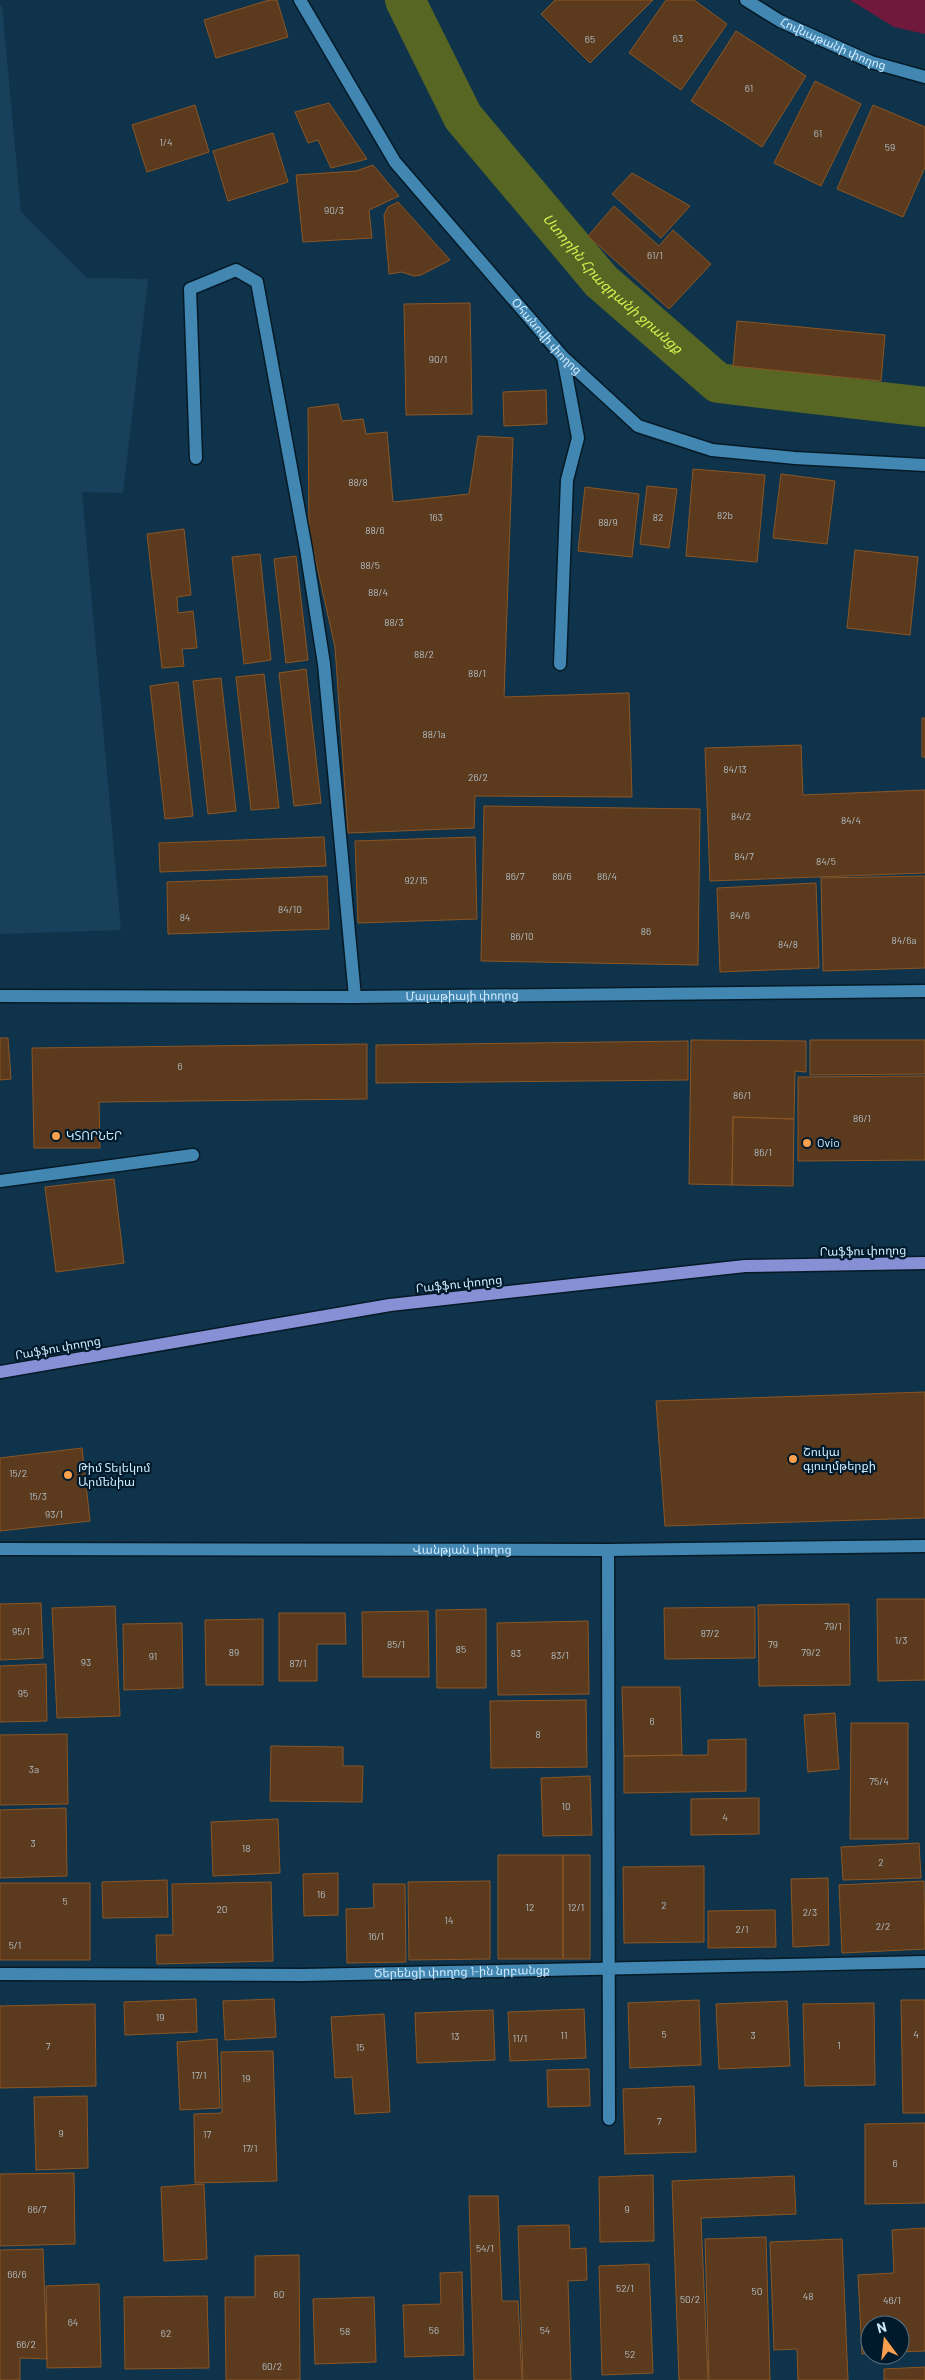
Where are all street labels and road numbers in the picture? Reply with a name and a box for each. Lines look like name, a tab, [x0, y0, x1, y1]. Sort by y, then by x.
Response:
street label: Հովնաթանի փողոց	[778, 14, 888, 73]
street label: Օհանովի փողոց	[509, 295, 585, 378]
street label: Մալաթիայի փողոց	[405, 987, 519, 1003]
street label: Րաֆֆու փողոց	[820, 1242, 906, 1259]
street label: Րաֆֆու փողոց	[415, 1272, 503, 1295]
street label: Րաֆֆու փողոց	[14, 1333, 102, 1362]
street label: Վանթյան փողոց	[412, 1542, 512, 1557]
street label: Ծերենցի փողոց 1-ին նրբանցք	[374, 1962, 550, 1980]

